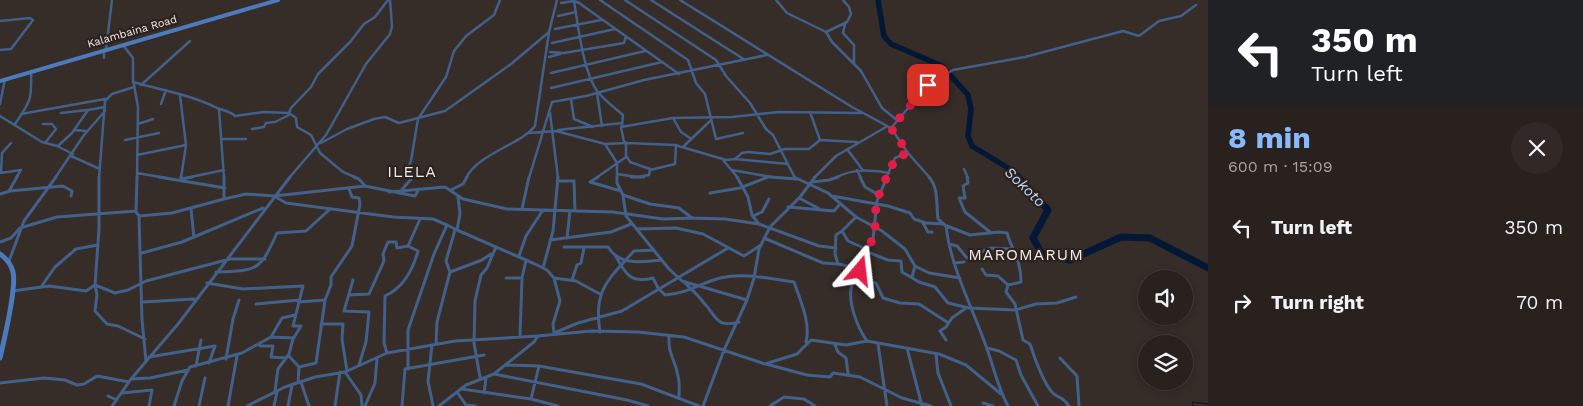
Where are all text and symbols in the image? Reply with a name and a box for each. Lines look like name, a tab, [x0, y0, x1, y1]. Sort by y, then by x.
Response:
street label: Kalambaina Road	[86, 12, 179, 51]
text: 350 m	[1311, 19, 1418, 61]
icon: left	[1228, 20, 1293, 85]
text: Turn left	[1311, 61, 1403, 86]
pin	[907, 64, 949, 106]
icon: arrive	[914, 71, 942, 99]
text: 8 min	[1228, 120, 1311, 155]
button: close	[1511, 122, 1563, 174]
text: 600 m · 15:09	[1228, 157, 1333, 176]
district label: ILELA	[387, 162, 437, 181]
water label: Sokoto	[1001, 163, 1049, 211]
icon: left	[1228, 214, 1256, 242]
text: Turn left	[1271, 216, 1352, 239]
text: 350 m	[1504, 216, 1563, 239]
position arrow	[833, 244, 885, 296]
district label: MAROMARUM	[968, 245, 1084, 264]
map controls	[1138, 270, 1193, 390]
button: sound	[1138, 270, 1193, 325]
icon: right	[1228, 289, 1256, 317]
text: Turn right	[1271, 291, 1364, 314]
text: 70 m	[1516, 291, 1563, 314]
button: layers	[1138, 335, 1193, 390]

